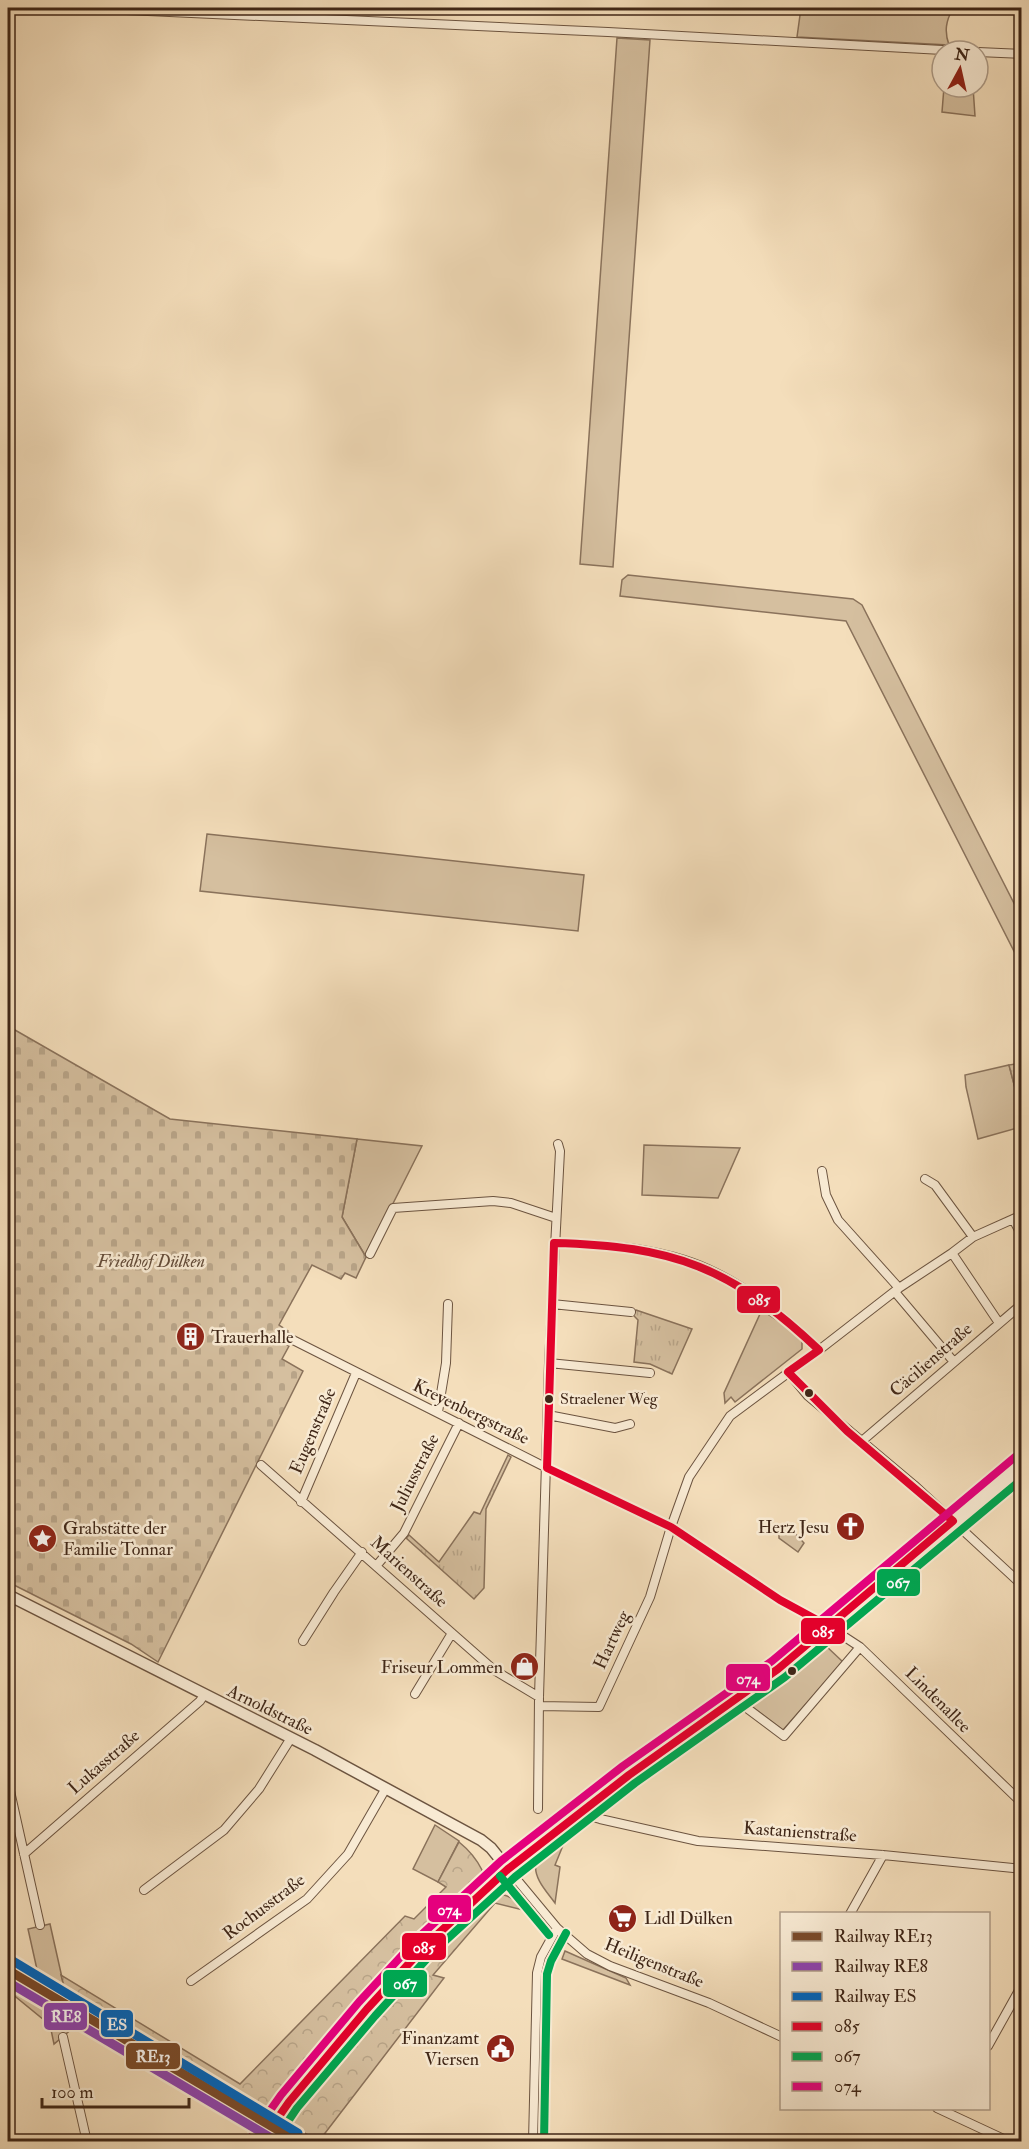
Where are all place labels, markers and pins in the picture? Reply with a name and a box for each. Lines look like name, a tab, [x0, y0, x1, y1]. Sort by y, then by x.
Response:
building icon: Trauerhalle	[174, 1321, 206, 1353]
place label: Trauerhalle	[211, 1326, 294, 1349]
unlabelled marker	[803, 1387, 815, 1399]
place label: Straelener Weg	[560, 1389, 659, 1409]
marker: Straelener Weg	[543, 1393, 555, 1405]
church icon: Herz Jesu	[834, 1511, 866, 1543]
place label: Herz Jesu	[758, 1516, 829, 1539]
place label: Grabstätte der Familie Tonnar	[63, 1517, 173, 1561]
place icon: Grabstätte der Familie Tonnar	[26, 1522, 58, 1554]
shop icon: Friseur Lommen	[508, 1651, 540, 1683]
place label: Friseur Lommen	[381, 1656, 503, 1679]
unlabelled marker	[786, 1665, 798, 1677]
supermarket icon: Lidl Dülken	[607, 1902, 639, 1934]
place label: Lidl Dülken	[644, 1907, 733, 1930]
place label: Finanzamt Viersen	[401, 2027, 479, 2071]
public building icon: Finanzamt Viersen	[484, 2032, 516, 2064]

